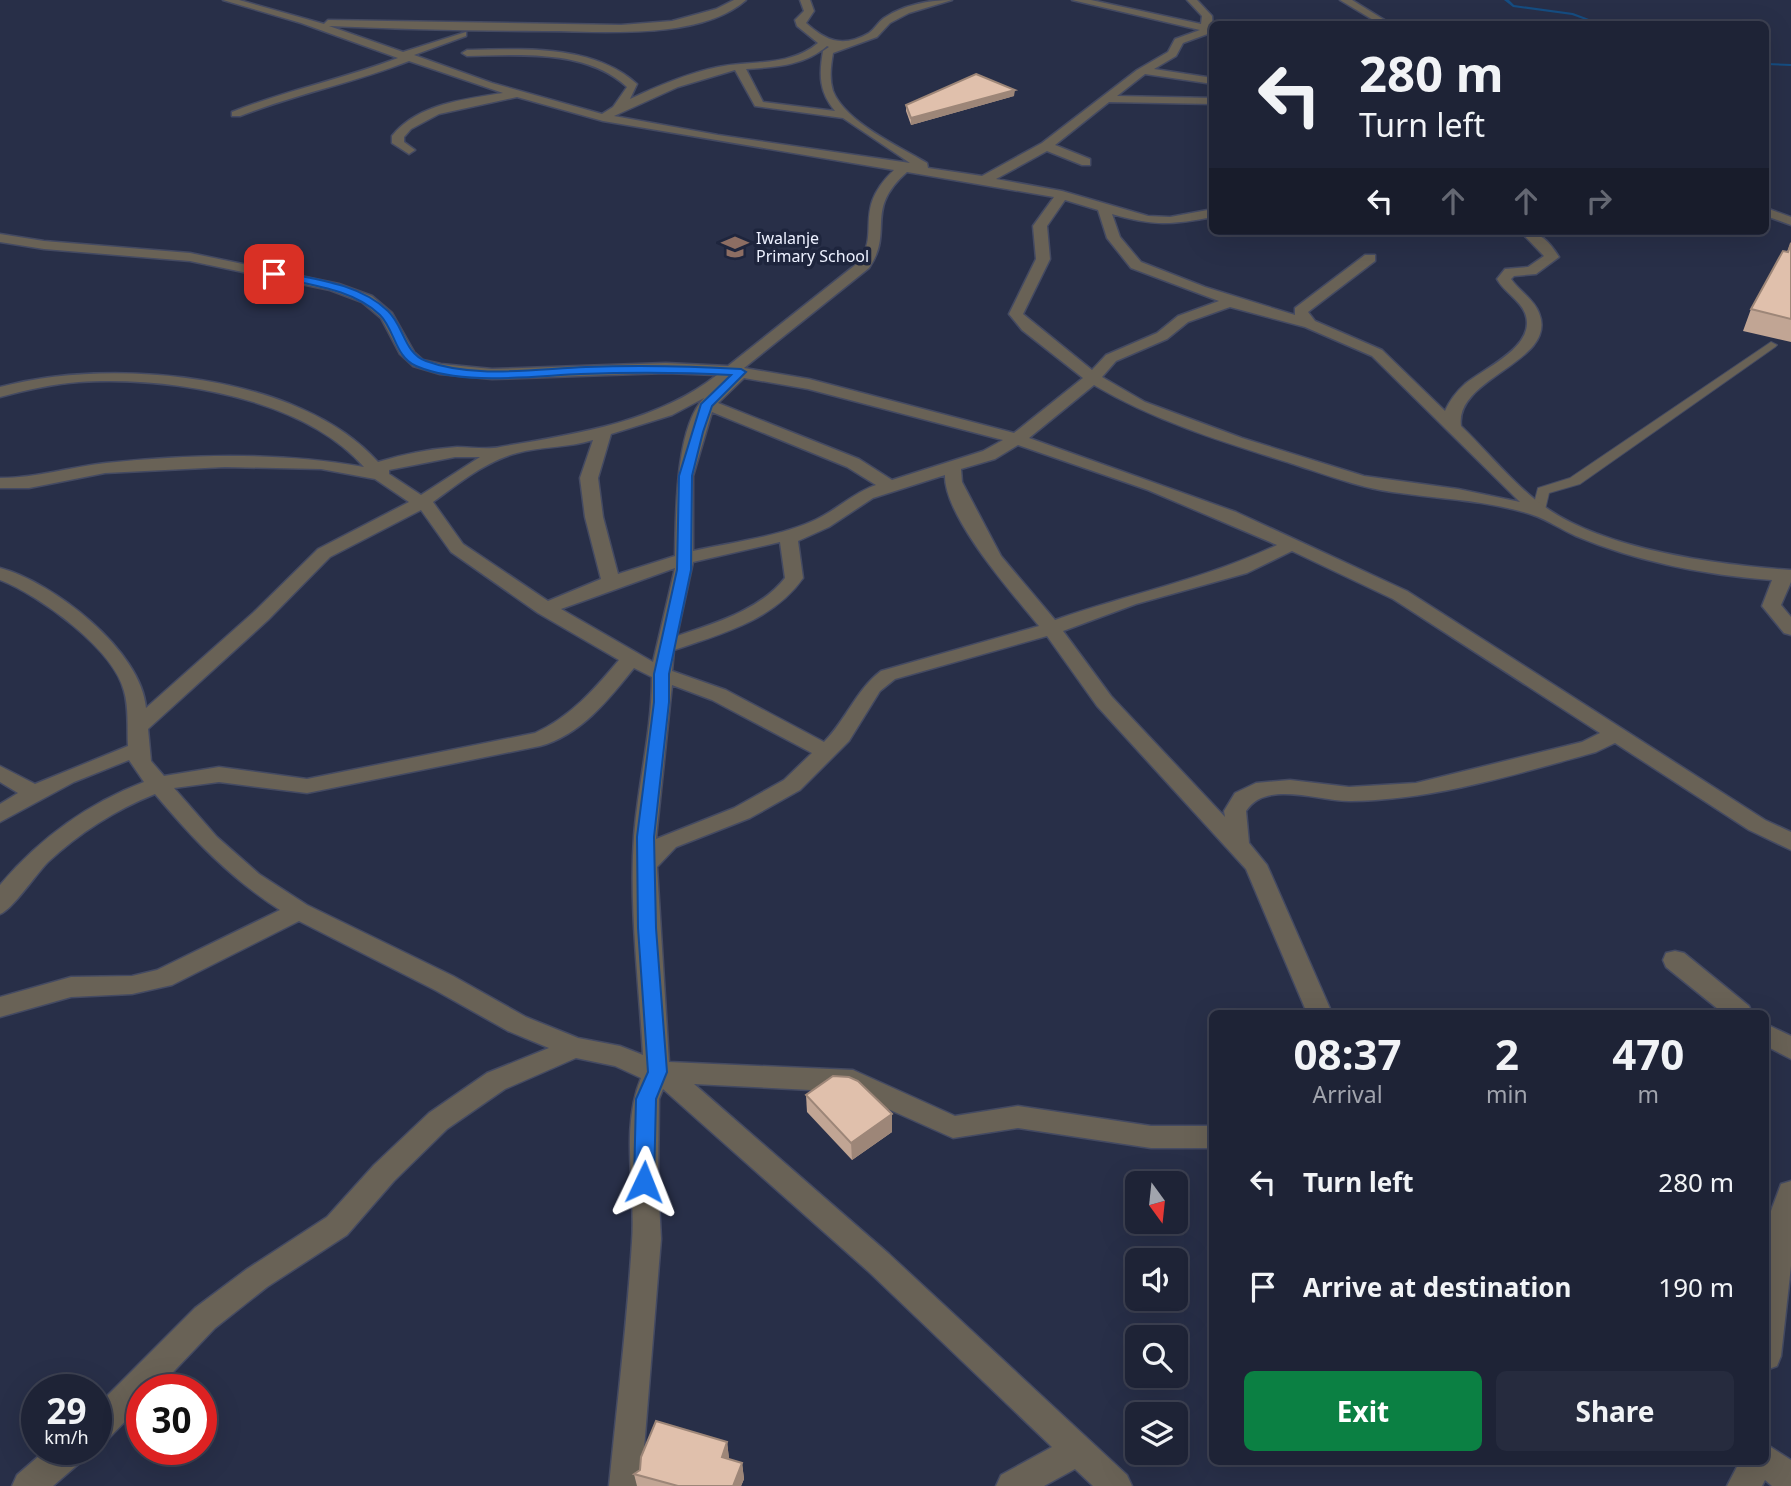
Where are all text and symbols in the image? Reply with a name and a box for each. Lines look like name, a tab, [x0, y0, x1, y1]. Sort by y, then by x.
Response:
text: 280 m	[1359, 40, 1504, 106]
icon: left	[1244, 49, 1335, 140]
text: Turn left	[1359, 103, 1485, 146]
icon: left	[1361, 182, 1399, 220]
icon: ahead	[1434, 182, 1472, 220]
icon: ahead	[1507, 182, 1545, 220]
icon: right	[1580, 182, 1618, 220]
place label: Iwalanje Primary School	[756, 227, 869, 267]
school or university icon: Iwalanje Primary School	[720, 232, 750, 262]
pin	[244, 244, 304, 304]
icon: arrive	[255, 255, 293, 293]
text: 08:37	[1294, 1025, 1401, 1082]
text: 2	[1495, 1025, 1519, 1082]
text: 470	[1612, 1025, 1684, 1082]
text: Arrival	[1312, 1078, 1383, 1110]
text: min	[1486, 1078, 1528, 1110]
text: m	[1638, 1078, 1659, 1110]
position arrow	[607, 1145, 681, 1219]
icon: left	[1244, 1163, 1282, 1201]
text: Turn left	[1303, 1164, 1414, 1200]
text: 280 m	[1658, 1164, 1734, 1200]
north arrow	[1125, 1171, 1188, 1234]
map controls	[1125, 1171, 1188, 1465]
button: sound	[1125, 1248, 1188, 1311]
icon: arrive	[1244, 1268, 1282, 1306]
text: Arrive at destination	[1303, 1269, 1572, 1305]
text: 190 m	[1658, 1269, 1734, 1305]
button: search	[1125, 1325, 1188, 1388]
button: Exit	[1244, 1371, 1482, 1451]
button: Share	[1496, 1371, 1734, 1451]
speed limit sign: 30	[126, 1374, 217, 1465]
text: 29	[46, 1387, 87, 1434]
button: layers	[1125, 1402, 1188, 1465]
text: km/h	[44, 1425, 89, 1449]

